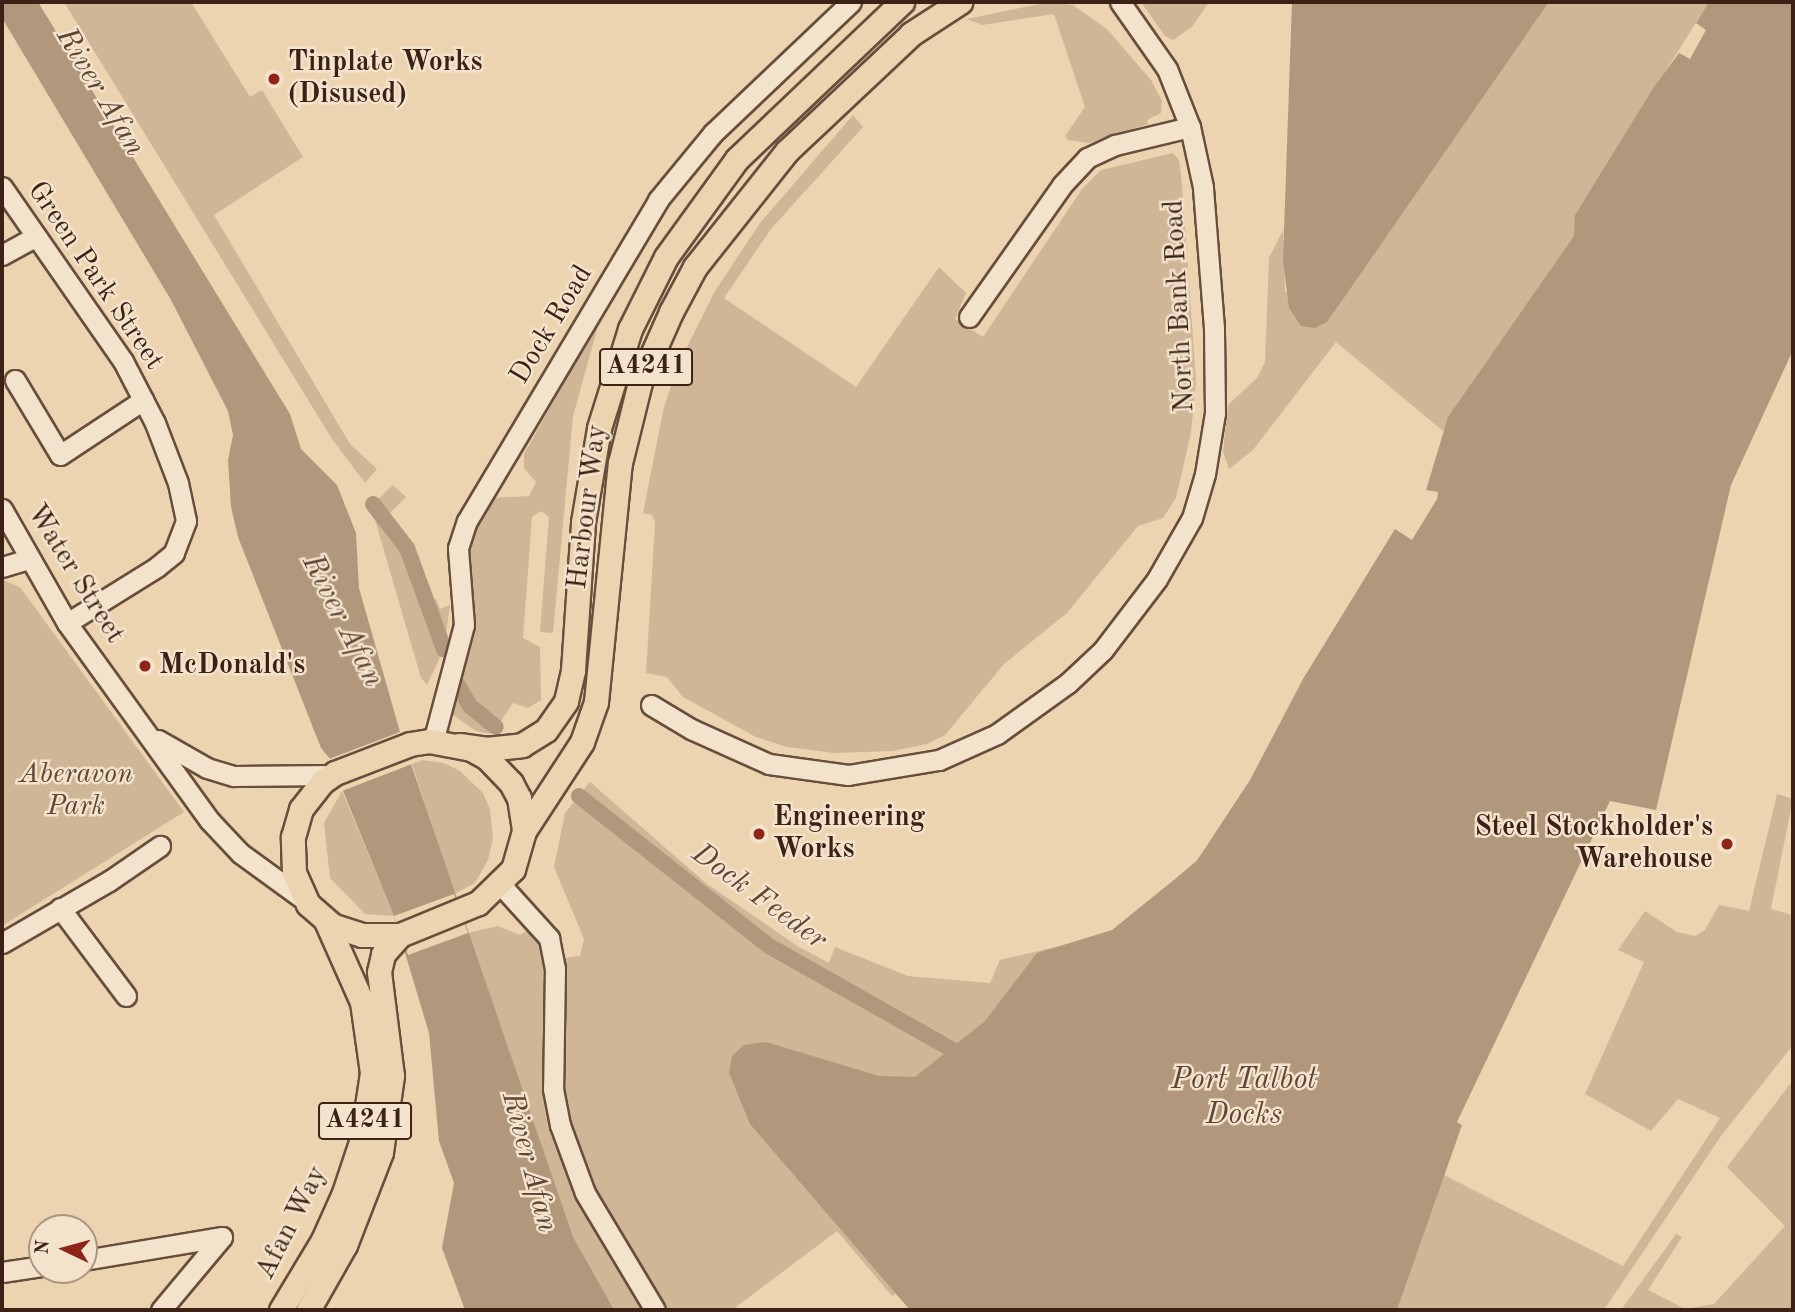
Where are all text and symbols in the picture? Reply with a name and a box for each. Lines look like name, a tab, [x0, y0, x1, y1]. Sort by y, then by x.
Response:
water label: River Afan	[47, 21, 153, 163]
place label: Tinplate Works (Disused)	[288, 46, 483, 112]
marker: Tinplate Works (Disused)	[266, 71, 282, 87]
street label: Green Park Street	[20, 175, 170, 377]
street label: North Bank Road	[1158, 199, 1202, 413]
street label: Dock Road	[503, 259, 601, 391]
road number: A4241	[599, 344, 693, 390]
street label: Harbour Way	[561, 423, 615, 591]
street label: Water Street	[19, 498, 131, 650]
water label: River Afan	[293, 549, 391, 693]
place label: McDonald's	[159, 649, 305, 683]
marker: McDonald's	[137, 658, 153, 674]
park label: Aberavon Park	[19, 758, 133, 824]
place label: Engineering Works	[773, 801, 925, 867]
place label: Steel Stockholder's Warehouse	[1474, 811, 1713, 877]
marker: Engineering Works	[751, 826, 767, 842]
water label: Dock Feeder	[684, 836, 834, 958]
marker: Steel Stockholder's Warehouse	[1719, 836, 1735, 852]
water label: Port Talbot Docks	[1171, 1062, 1317, 1132]
water label: River Afan	[493, 1088, 565, 1236]
road number: A4241	[318, 1098, 412, 1144]
street label: Afan Way	[249, 1160, 335, 1286]
north arrow	[28, 1214, 98, 1284]
text: N	[33, 1239, 54, 1255]

